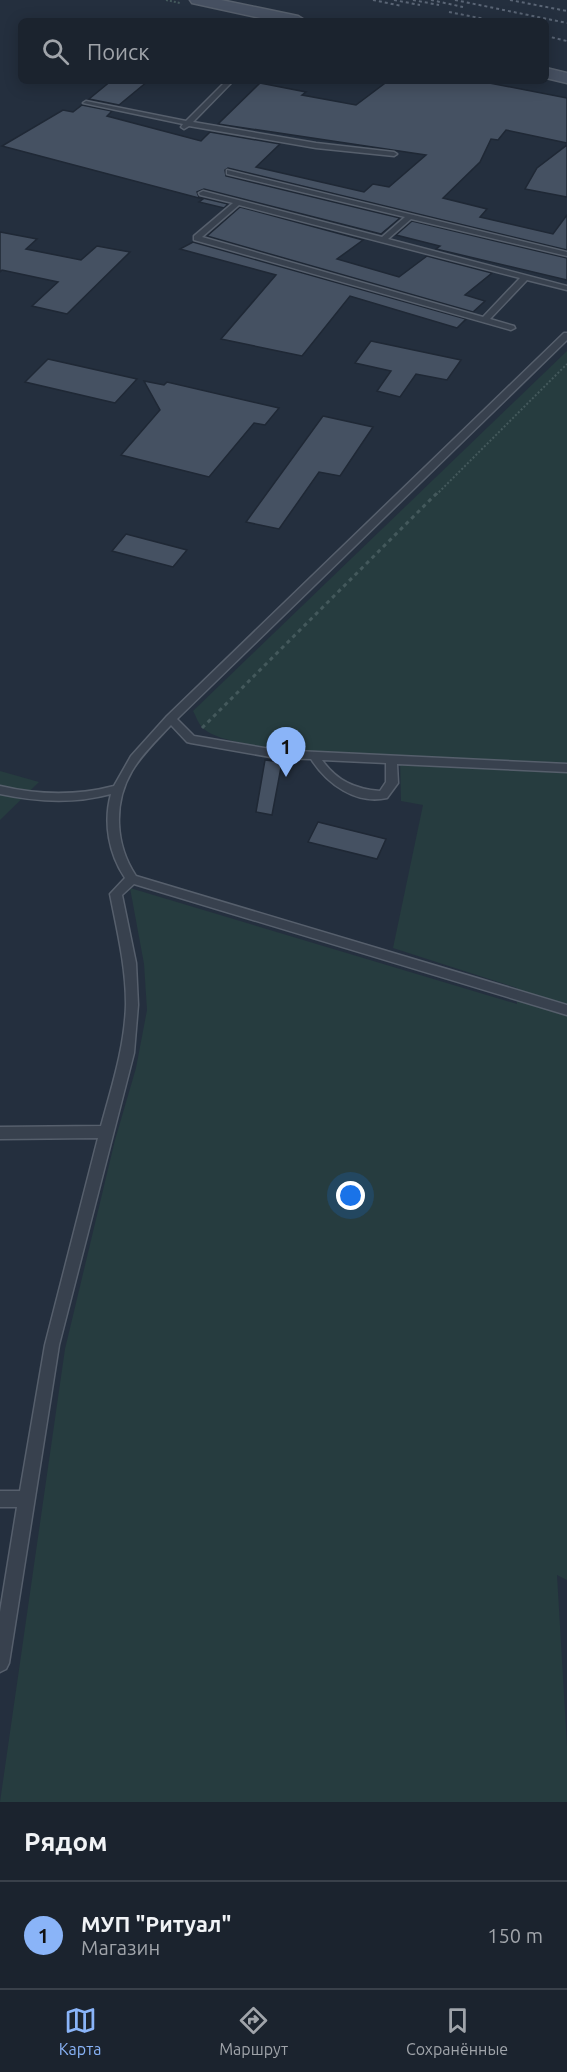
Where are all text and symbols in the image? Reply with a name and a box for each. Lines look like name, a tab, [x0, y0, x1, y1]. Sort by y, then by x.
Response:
search box	[18, 18, 549, 84]
icon: search	[39, 35, 72, 68]
text: Поиск	[87, 39, 150, 64]
pin: 1	[266, 728, 306, 777]
your location	[336, 1181, 365, 1210]
text: Рядом	[24, 1827, 108, 1856]
text: МУП "Ритуал"	[81, 1911, 231, 1936]
text: 1	[38, 1924, 49, 1947]
text: 150 m	[487, 1924, 543, 1947]
text: Магазин	[81, 1936, 160, 1959]
tab: Карта	[59, 2004, 101, 2058]
tab: Маршрут	[219, 2004, 288, 2058]
tab: Сохранённые	[406, 2004, 508, 2058]

